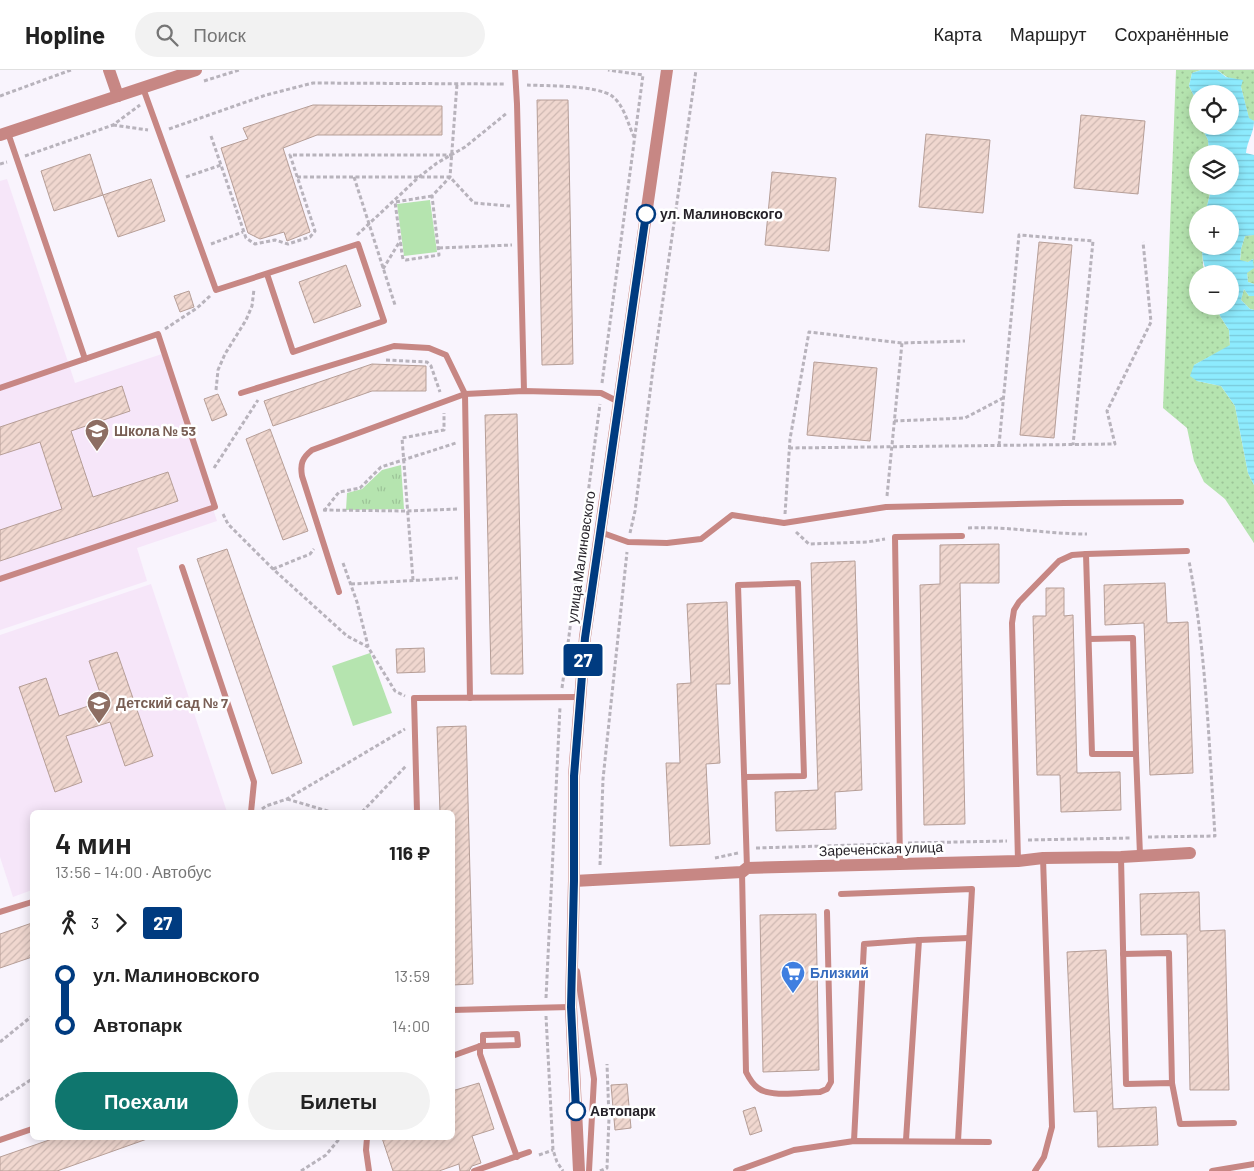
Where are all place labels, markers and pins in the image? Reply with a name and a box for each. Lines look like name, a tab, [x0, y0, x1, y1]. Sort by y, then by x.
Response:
marker: ул. Малиновского	[636, 204, 656, 224]
place label: ул. Малиновского	[660, 205, 783, 222]
school or university icon: Школа № 53	[84, 418, 110, 452]
place label: Школа № 53	[114, 422, 196, 439]
school or university icon: Детский сад № 7	[86, 690, 112, 724]
place label: Детский сад № 7	[116, 694, 228, 711]
supermarket icon: Близкий	[780, 960, 806, 994]
place label: Близкий	[810, 964, 869, 981]
marker: Автопарк	[566, 1101, 586, 1121]
place label: Автопарк	[590, 1102, 657, 1119]

